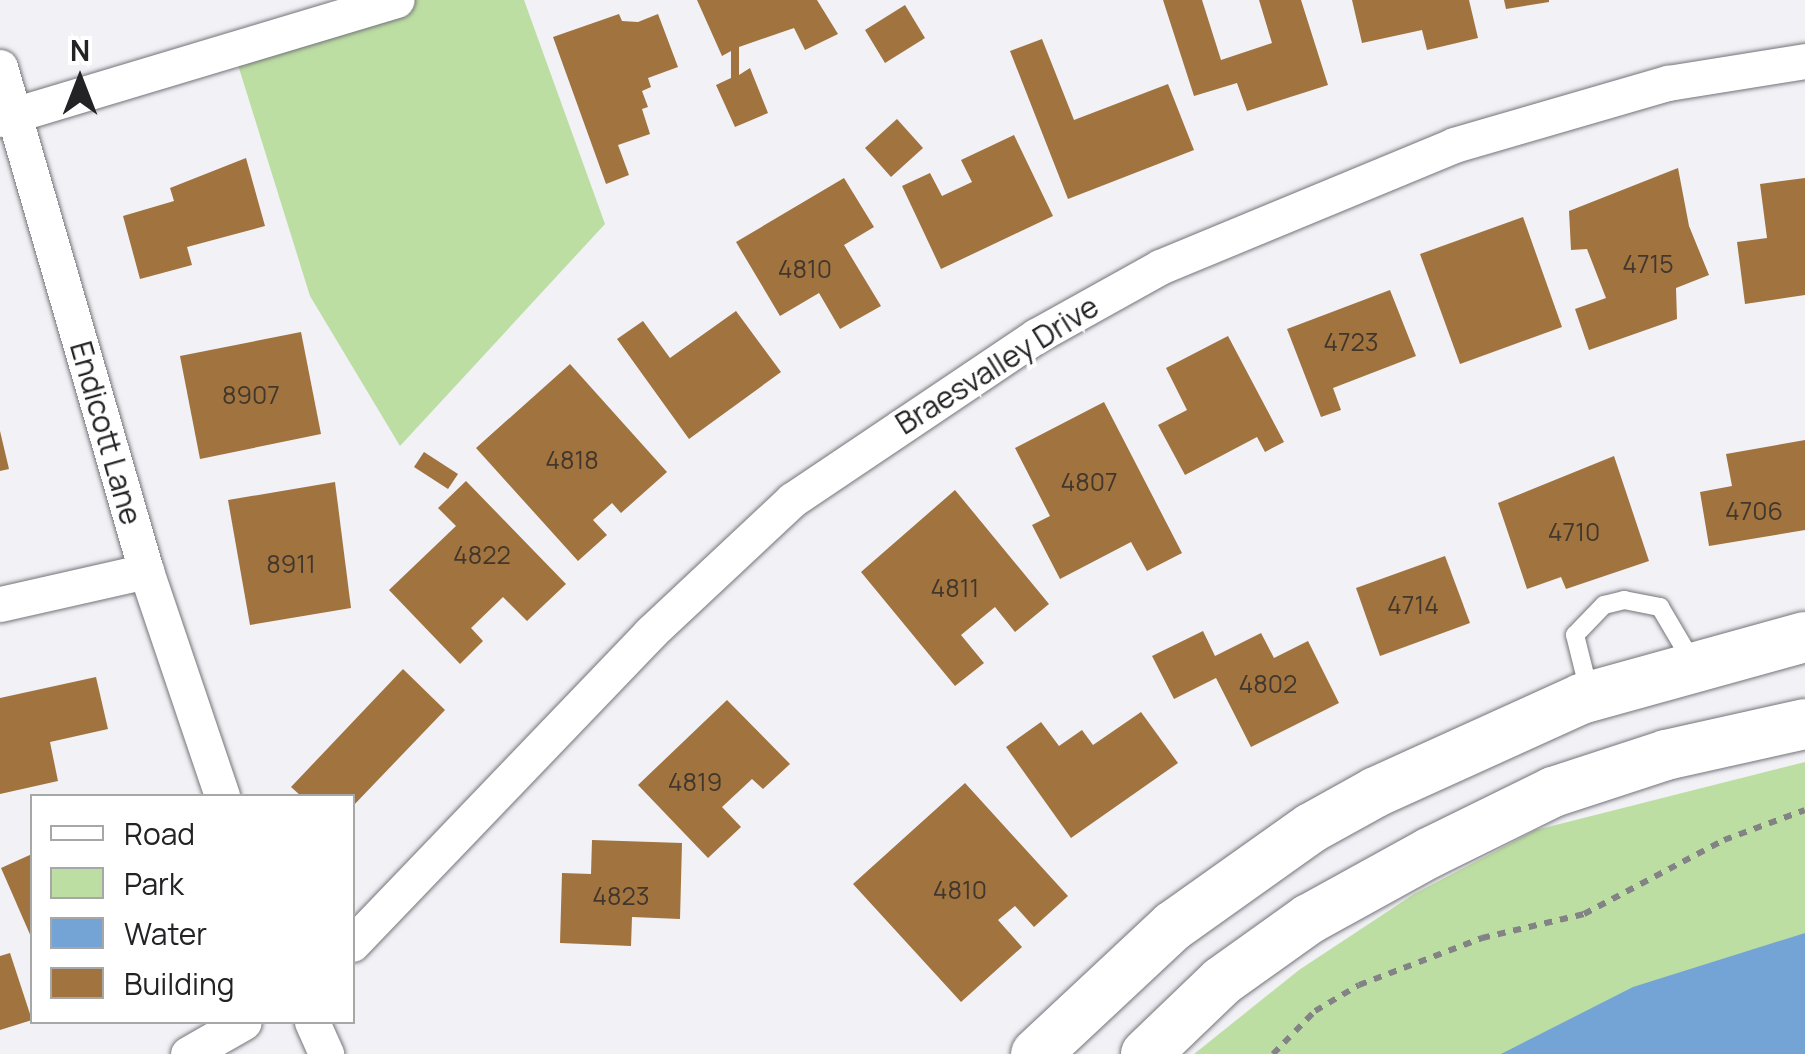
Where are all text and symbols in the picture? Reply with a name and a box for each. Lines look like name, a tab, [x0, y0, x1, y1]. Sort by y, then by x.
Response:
north arrow	[30, 30, 130, 130]
text: N	[70, 31, 90, 69]
house number: 4715	[1622, 249, 1674, 279]
house number: 4810	[778, 254, 832, 284]
street label: Braesvalley Drive	[889, 288, 1105, 442]
house number: 4723	[1323, 327, 1379, 357]
street label: Endicott Lane	[63, 337, 149, 529]
house number: 8907	[222, 380, 280, 410]
house number: 4818	[545, 445, 599, 475]
house number: 4807	[1060, 467, 1118, 497]
house number: 4706	[1725, 496, 1783, 526]
house number: 4710	[1548, 517, 1600, 547]
house number: 4822	[453, 540, 511, 570]
house number: 8911	[266, 549, 316, 579]
house number: 4811	[931, 573, 979, 603]
house number: 4714	[1387, 590, 1439, 620]
house number: 4802	[1239, 669, 1297, 699]
house number: 4819	[668, 767, 722, 797]
legend	[30, 794, 355, 1024]
text: Road	[124, 813, 195, 854]
text: Park	[124, 863, 184, 904]
house number: 4810	[933, 875, 987, 905]
house number: 4823	[592, 881, 650, 911]
text: Water	[124, 913, 207, 954]
text: Building	[124, 963, 235, 1004]

